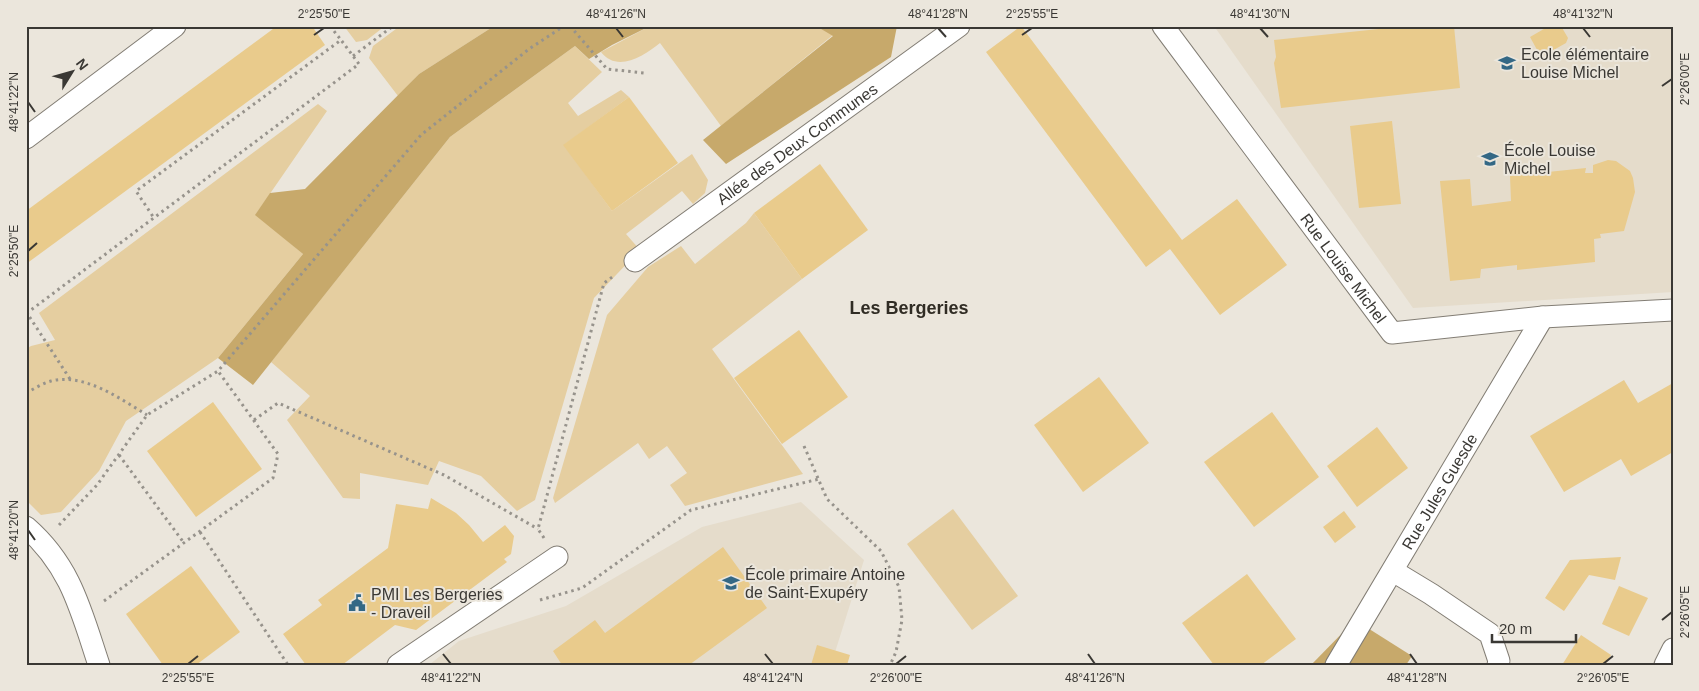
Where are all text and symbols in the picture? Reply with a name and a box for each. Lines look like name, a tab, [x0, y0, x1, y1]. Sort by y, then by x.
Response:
text: 2°25'50"E	[298, 7, 350, 21]
text: 48°41'26"N	[586, 7, 646, 21]
text: 48°41'28"N	[908, 7, 968, 21]
text: 2°25'55"E	[1006, 7, 1058, 21]
text: 48°41'30"N	[1230, 7, 1290, 21]
text: 48°41'32"N	[1553, 7, 1613, 21]
place label: Ecole élémentaire Louise Michel	[1521, 46, 1649, 81]
north arrow	[48, 48, 98, 98]
school or university icon: Ecole élémentaire Louise Michel	[1497, 53, 1517, 73]
text: 2°26'00"E	[1678, 53, 1692, 105]
text: N	[73, 55, 92, 73]
text: 48°41'22"N	[7, 72, 21, 132]
street label: Allée des Deux Communes	[713, 80, 880, 207]
place label: École Louise Michel	[1504, 141, 1596, 177]
school or university icon: École Louise Michel	[1480, 149, 1500, 169]
street label: Rue Louise Michel	[1297, 210, 1390, 326]
text: 2°25'50"E	[7, 225, 21, 277]
district label: Les Bergeries	[849, 298, 969, 318]
street label: Rue Jules Guesde	[1398, 430, 1480, 552]
text: 48°41'20"N	[7, 500, 21, 560]
place label: École primaire Antoine de Saint-Exupéry	[745, 565, 905, 601]
school or university icon: École primaire Antoine de Saint-Exupéry	[721, 573, 741, 593]
place label: PMI Les Bergeries - Draveil	[371, 586, 503, 621]
text: 2°26'05"E	[1678, 586, 1692, 638]
public building icon: PMI Les Bergeries - Draveil	[347, 593, 367, 613]
scale bar	[1492, 611, 1575, 643]
text: 20 m	[1499, 620, 1532, 637]
text: 2°25'55"E	[162, 671, 214, 685]
text: 48°41'22"N	[421, 671, 481, 685]
text: 48°41'24"N	[743, 671, 803, 685]
text: 2°26'00"E	[870, 671, 922, 685]
text: 48°41'26"N	[1065, 671, 1125, 685]
text: 48°41'28"N	[1387, 671, 1447, 685]
text: 2°26'05"E	[1577, 671, 1629, 685]

